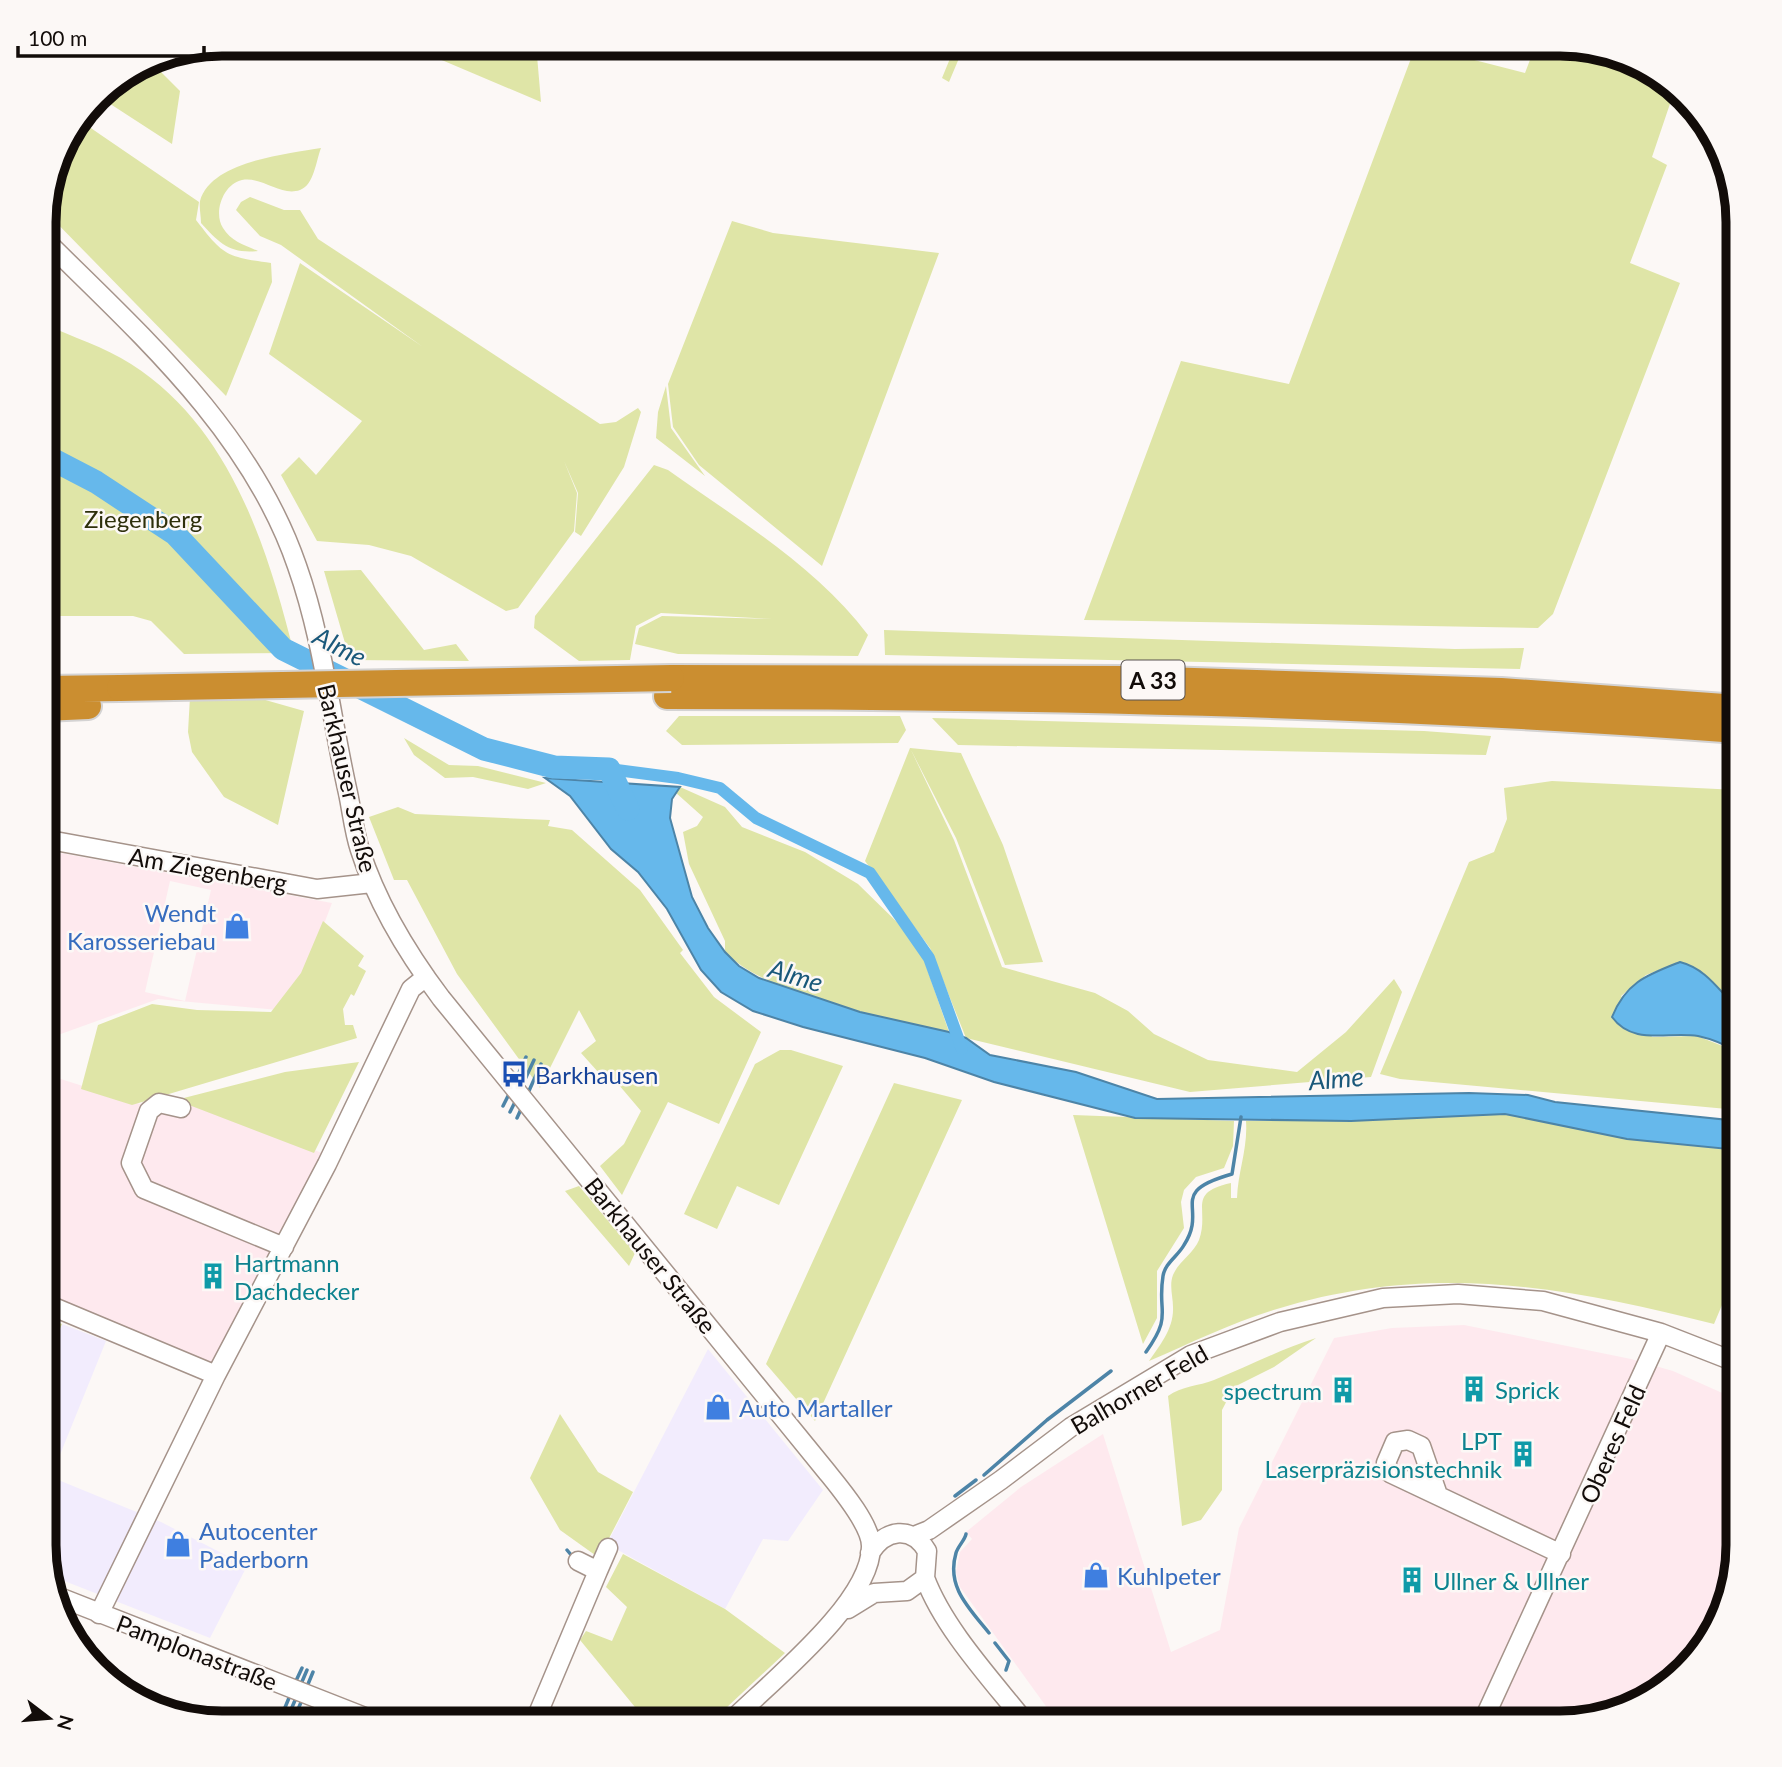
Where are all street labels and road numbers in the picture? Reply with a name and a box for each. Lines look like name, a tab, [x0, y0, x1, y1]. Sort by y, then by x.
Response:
road number: A 33	[1122, 660, 1184, 700]
street label: Barkhauser Straße	[312, 681, 384, 875]
street label: Am Ziegenberg	[127, 841, 289, 897]
street label: Barkhauser Straße	[579, 1171, 723, 1339]
street label: Balhorner Feld	[1065, 1338, 1213, 1440]
street label: Oberes Feld	[1573, 1380, 1651, 1508]
street label: Pamplonastraße	[113, 1608, 281, 1696]

